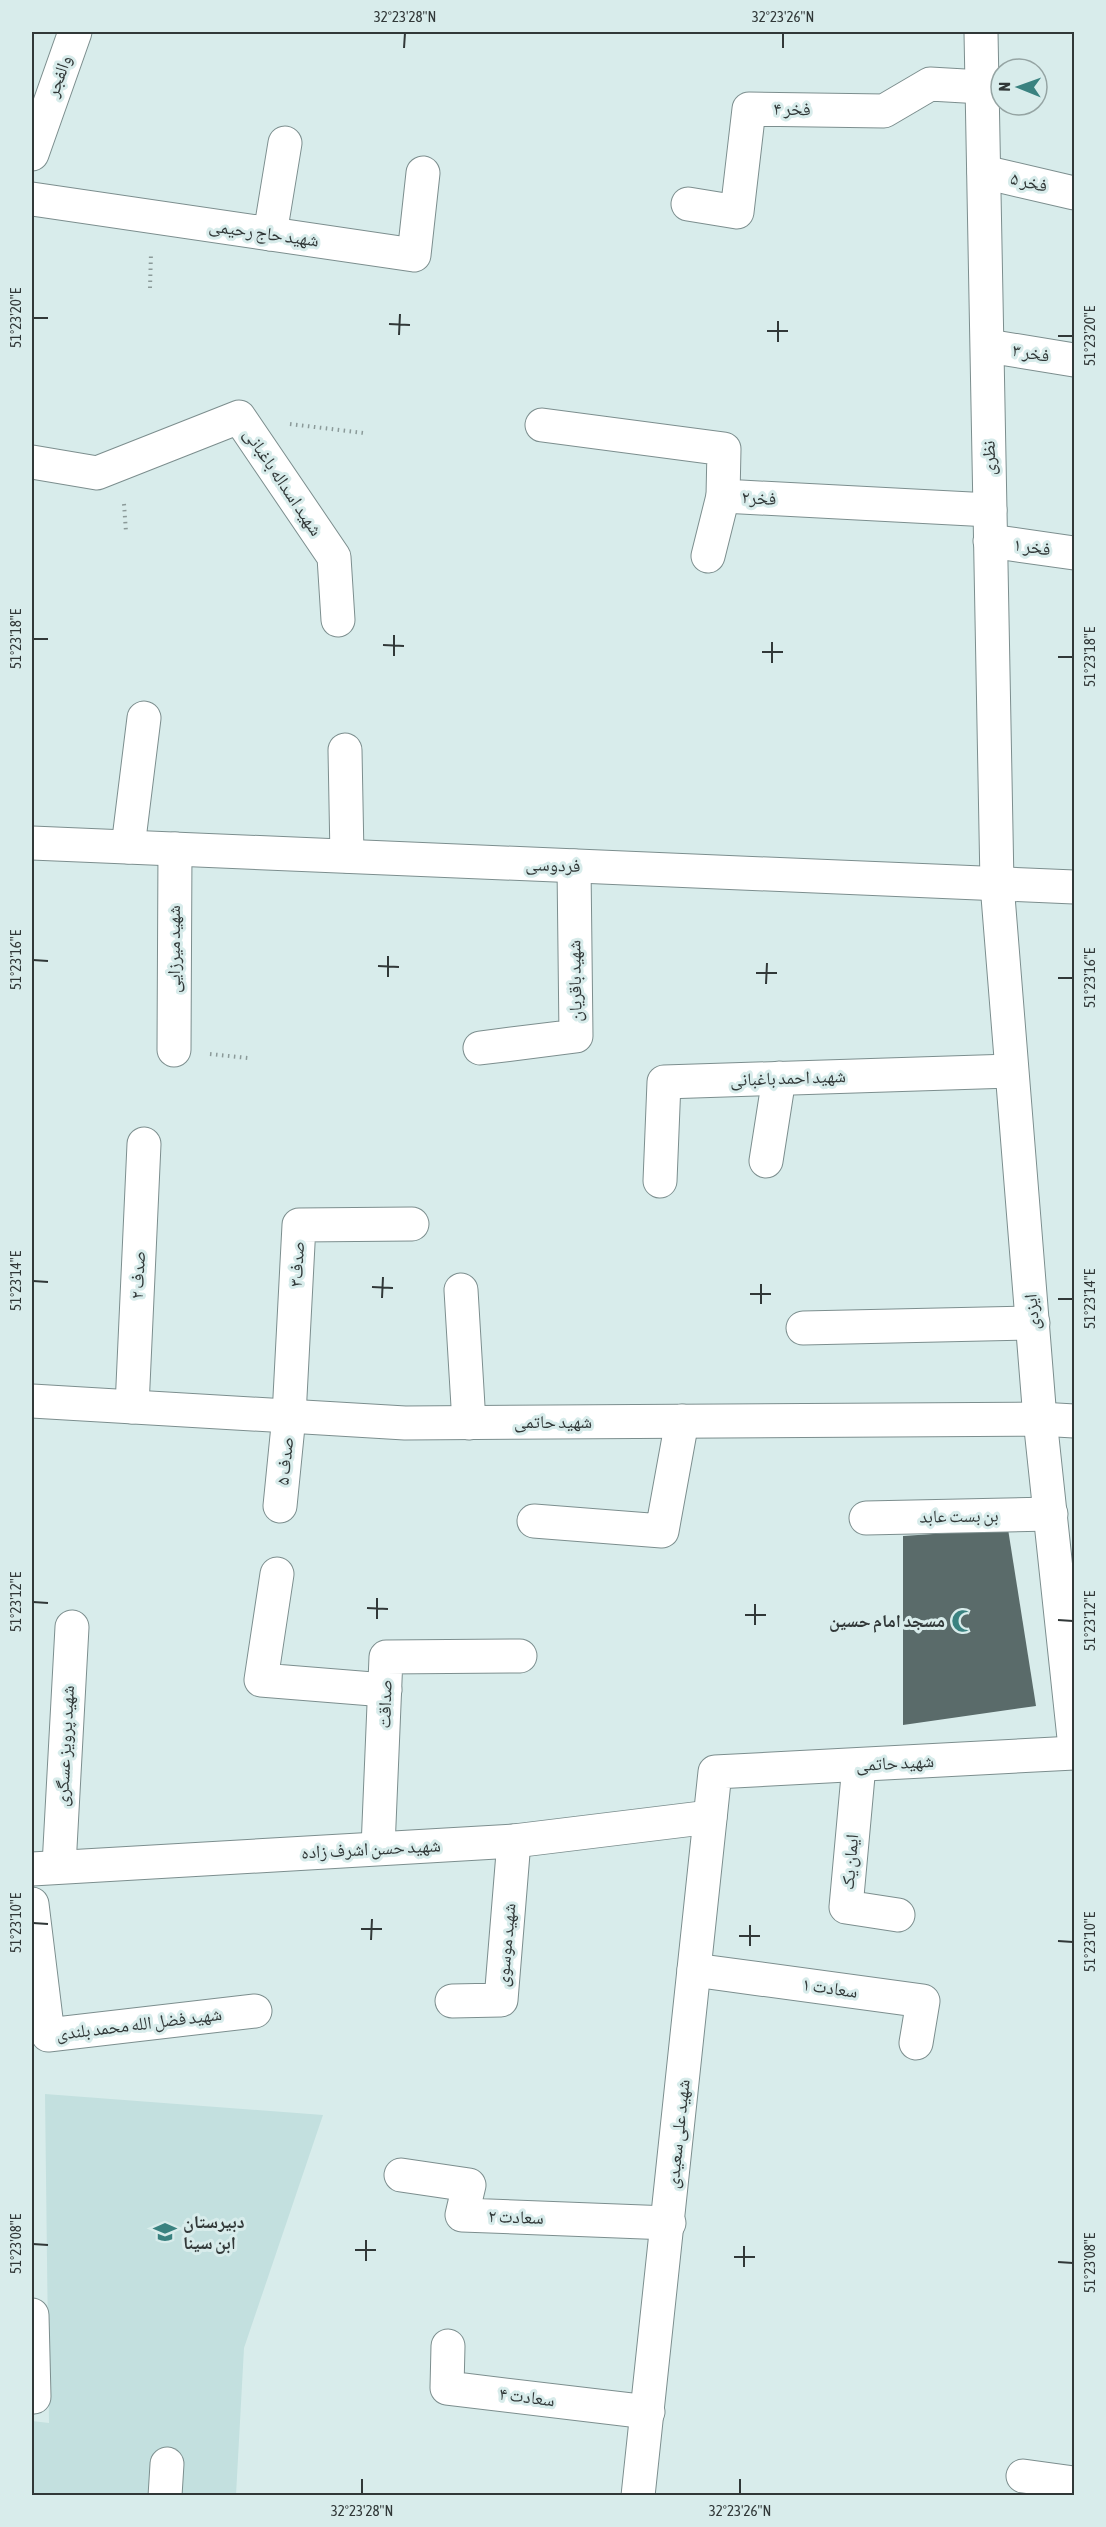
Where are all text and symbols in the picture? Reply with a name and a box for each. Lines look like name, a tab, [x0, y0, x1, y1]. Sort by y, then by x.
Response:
text: 32°23'28"N	[374, 8, 436, 25]
text: 32°23'26"N	[752, 8, 814, 25]
street label: والفجر	[41, 52, 76, 100]
north arrow	[989, 57, 1049, 117]
text: N	[995, 82, 1013, 92]
street label: فخر ۴	[773, 98, 811, 119]
street label: فخر ۵	[1009, 167, 1050, 196]
street label: شهید حاج رحیمی	[207, 214, 320, 253]
text: 51°23'20"E	[7, 287, 24, 348]
text: 51°23'20"E	[1081, 305, 1098, 366]
street label: فخر ۳	[1011, 339, 1051, 366]
street label: شهید اسداله باغبانی	[239, 424, 327, 540]
street label: نظری	[978, 440, 1000, 476]
street label: فخر۲	[741, 486, 777, 509]
street label: فخر ۱	[1012, 534, 1052, 560]
text: 51°23'18"E	[7, 608, 24, 669]
text: 51°23'18"E	[1081, 626, 1098, 687]
street label: فردوسی	[525, 853, 581, 877]
street label: شهید میرزایی	[163, 905, 185, 993]
text: 51°23'16"E	[7, 929, 24, 990]
street label: شهید باقریان	[563, 940, 587, 1022]
text: 51°23'16"E	[1081, 947, 1098, 1008]
street label: شهید احمد باغبانی	[730, 1065, 846, 1091]
street label: صدف۳	[285, 1240, 308, 1288]
text: 51°23'14"E	[7, 1250, 24, 1311]
street label: صدف ۲	[126, 1250, 149, 1300]
text: 51°23'14"E	[1081, 1268, 1098, 1329]
street label: ایزدی	[1019, 1293, 1045, 1331]
street label: شهید حاتمی	[514, 1411, 592, 1433]
street label: صدف ۵	[272, 1436, 297, 1486]
street label: بن بست عابد	[919, 1504, 999, 1528]
text: 51°23'12"E	[7, 1571, 24, 1632]
text: 51°23'12"E	[1081, 1590, 1098, 1651]
mosque icon: مسجد امام حسین	[950, 1608, 976, 1634]
place label: مسجد امام حسین	[829, 1610, 945, 1633]
street label: صداقت	[373, 1679, 396, 1729]
street label: شهید پرویز عسگری	[51, 1685, 79, 1807]
street label: شهید حاتمی	[855, 1750, 935, 1776]
street label: ایمان یک	[837, 1833, 863, 1891]
street label: شهید حسن اشرف زاده	[301, 1834, 441, 1864]
text: 51°23'10"E	[7, 1892, 24, 1953]
street label: شهید موسوی	[491, 1902, 521, 1988]
text: 51°23'10"E	[1081, 1911, 1098, 1972]
street label: سعادت ۱	[801, 1973, 859, 2002]
street label: شهید فضل الله محمد بلندی	[55, 2003, 223, 2045]
street label: شهید علی سعیدی	[661, 2078, 695, 2190]
street label: سعادت ۲	[488, 2205, 544, 2228]
place label: دبیرستان ابن سینا	[183, 2211, 245, 2254]
text: 51°23'08"E	[7, 2213, 24, 2274]
school or university icon: دبیرستان ابن سینا	[152, 2219, 178, 2245]
text: 51°23'08"E	[1081, 2232, 1098, 2293]
street label: سعادت ۴	[498, 2383, 556, 2410]
text: 32°23'28"N	[331, 2502, 393, 2519]
text: 32°23'26"N	[709, 2502, 771, 2519]

